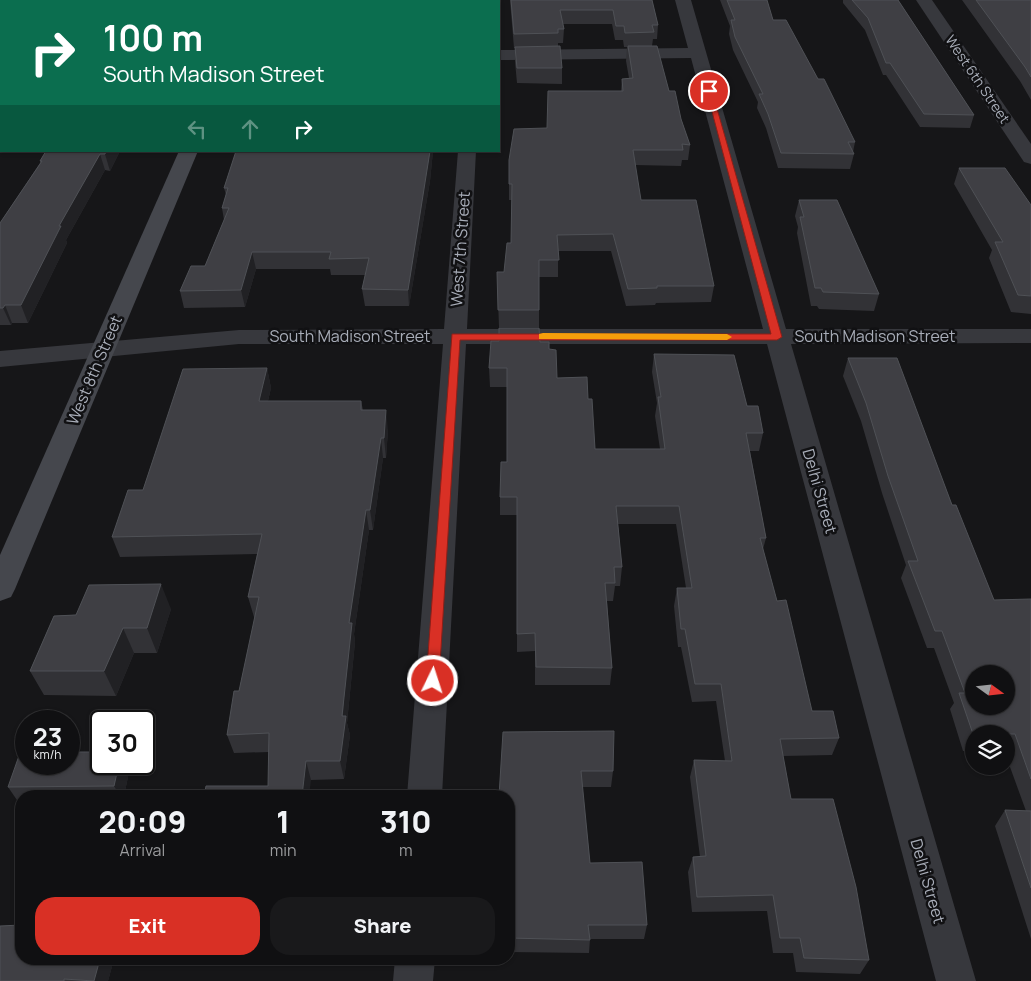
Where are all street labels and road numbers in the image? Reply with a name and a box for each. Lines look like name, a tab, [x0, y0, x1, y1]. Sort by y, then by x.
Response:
street label: West 6th Street	[941, 31, 1015, 127]
street label: West 7th Street	[445, 191, 475, 307]
street label: West 8th Street	[61, 312, 127, 428]
street label: South Madison Street	[269, 325, 431, 347]
street label: South Madison Street	[794, 325, 956, 347]
street label: Delhi Street	[797, 446, 843, 536]
street label: Delhi Street	[905, 836, 951, 926]

